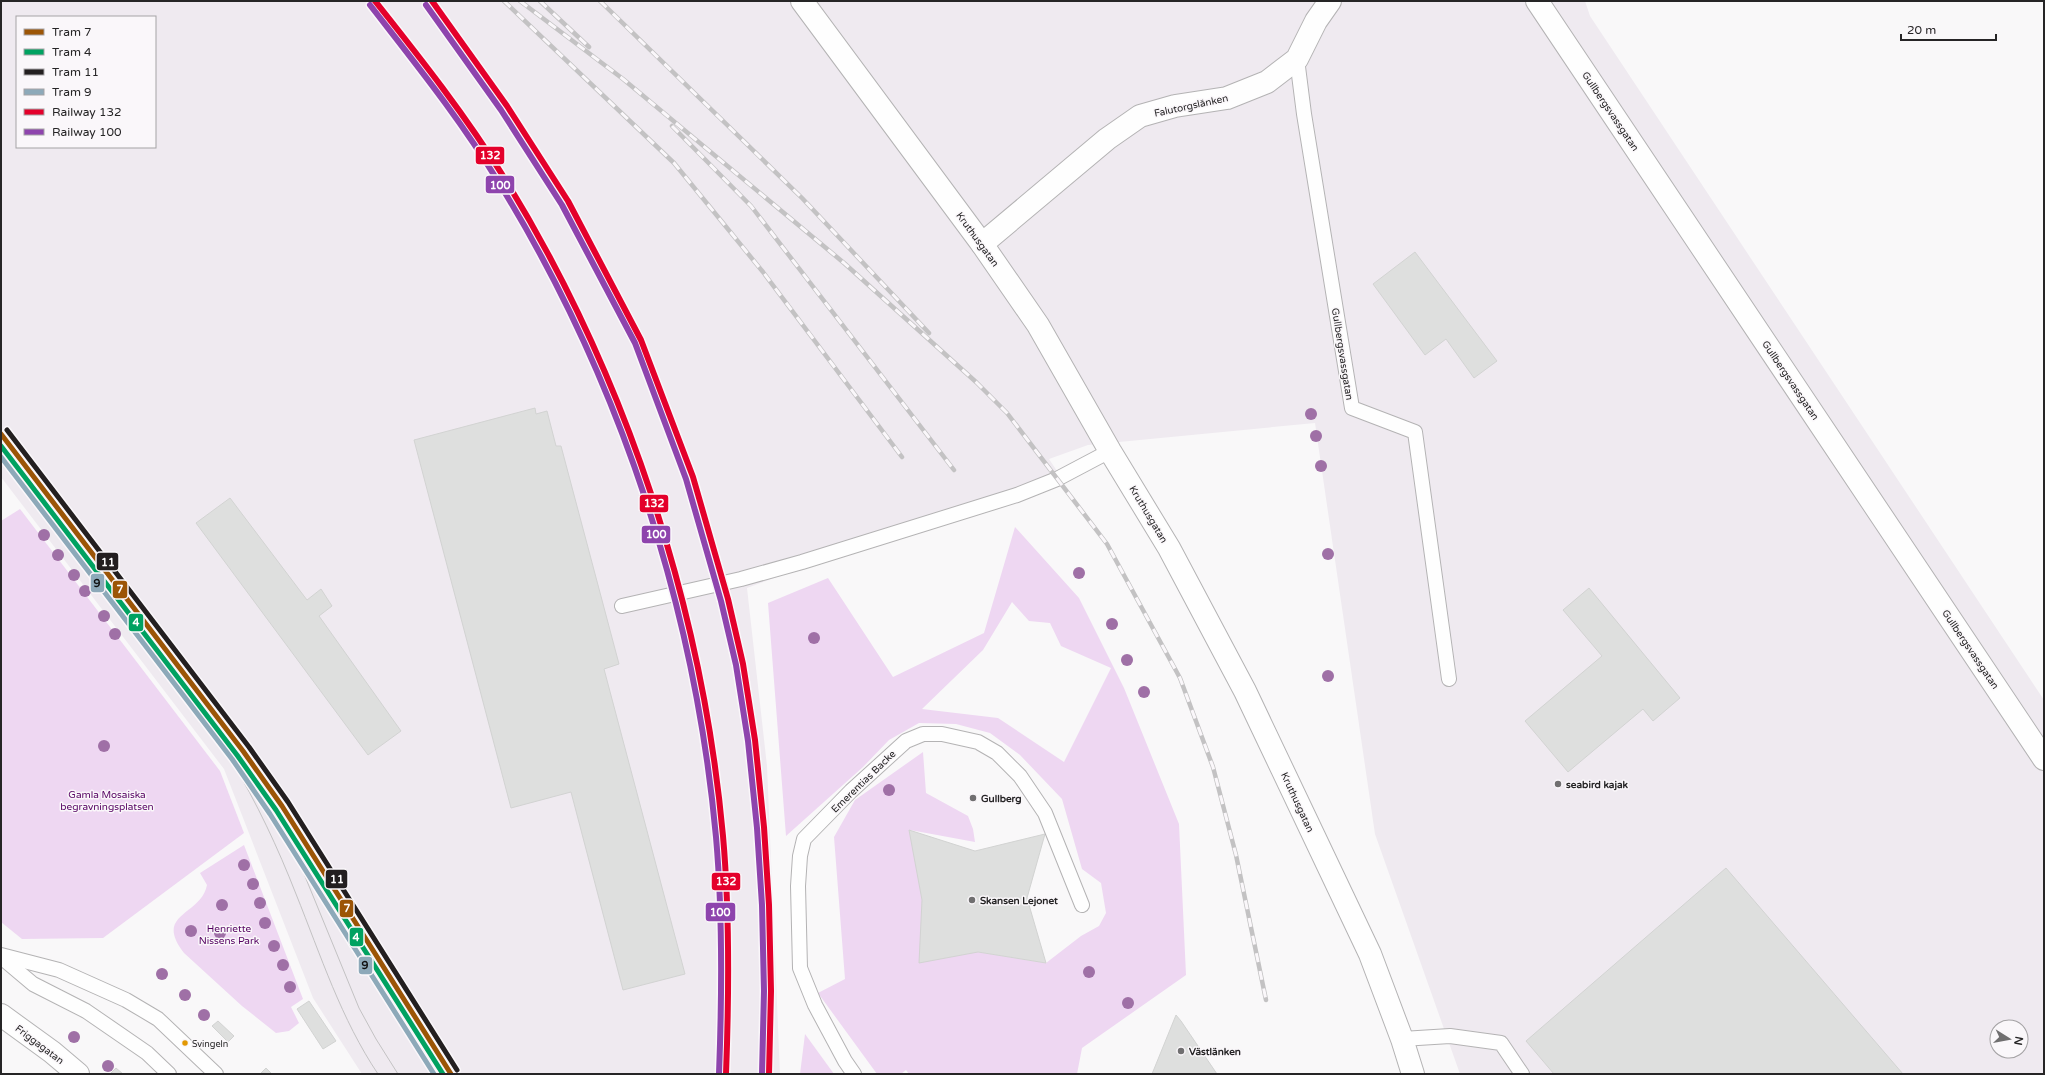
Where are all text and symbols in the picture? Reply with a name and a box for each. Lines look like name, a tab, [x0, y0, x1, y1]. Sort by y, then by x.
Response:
legend	[16, 16, 156, 148]
scale bar	[1901, 16, 1996, 42]
text: 20 m	[1907, 23, 1936, 37]
text: Tram 7	[52, 25, 92, 39]
text: Tram 4	[52, 45, 92, 59]
text: Tram 11	[52, 65, 99, 79]
street label: Gullbergsvassgatan	[1579, 70, 1641, 154]
text: Tram 9	[52, 85, 92, 99]
street label: Falutorgslänken	[1153, 92, 1229, 120]
text: Railway 132	[52, 105, 122, 119]
text: Railway 100	[52, 125, 122, 139]
line badge: 132	[475, 146, 505, 165]
text: 132	[480, 149, 500, 162]
line badge: 100	[485, 175, 515, 194]
text: 100	[490, 179, 510, 192]
street label: Kruthusgatan	[953, 210, 1001, 269]
street label: Gullbergsvassgatan	[1329, 307, 1355, 401]
street label: Gullbergsvassgatan	[1759, 339, 1821, 423]
street label: Kruthusgatan	[1126, 484, 1170, 545]
line badge: 132	[639, 494, 669, 513]
text: 132	[644, 497, 664, 510]
line badge: 100	[641, 525, 671, 544]
text: 100	[646, 528, 666, 541]
line badge: 11	[96, 552, 119, 571]
text: 11	[101, 556, 115, 569]
line badge: 9	[90, 573, 105, 593]
text: 9	[94, 577, 101, 590]
line badge: 7	[112, 580, 128, 599]
text: 7	[117, 583, 124, 596]
street label: Gullbergsvassgatan	[1939, 608, 2001, 692]
line badge: 4	[128, 613, 144, 632]
text: 4	[133, 616, 140, 629]
street label: Emerentias Backe	[829, 748, 899, 815]
street label: Kruthusgatan	[1278, 771, 1316, 834]
marker: seabird kajak	[1553, 779, 1563, 789]
place label: seabird kajak	[1566, 779, 1629, 791]
park label: Gamla Mosaiska begravningsplatsen	[60, 789, 154, 813]
marker: Gullberg	[968, 793, 978, 803]
place label: Gullberg	[981, 793, 1022, 805]
line badge: 11	[325, 869, 348, 889]
line badge: 132	[711, 872, 741, 891]
text: 11	[330, 873, 344, 886]
text: 132	[716, 875, 736, 888]
marker: Skansen Lejonet	[967, 895, 977, 905]
place label: Skansen Lejonet	[980, 895, 1058, 907]
line badge: 7	[339, 899, 354, 918]
text: 7	[344, 902, 351, 915]
line badge: 100	[705, 902, 736, 922]
text: 100	[710, 906, 730, 919]
park label: Henriette Nissens Park	[199, 923, 260, 947]
line badge: 4	[349, 927, 364, 947]
text: 4	[353, 931, 360, 944]
line badge: 9	[358, 956, 373, 975]
text: 9	[362, 959, 369, 972]
north arrow	[1989, 1019, 2029, 1059]
street label: Friggagatan	[13, 1023, 66, 1067]
text: N	[2011, 1035, 2026, 1046]
marker: Svingeln	[180, 1038, 190, 1048]
place label: Svingeln	[192, 1039, 228, 1050]
marker: Västlänken	[1176, 1046, 1186, 1056]
place label: Västlänken	[1189, 1046, 1241, 1058]

